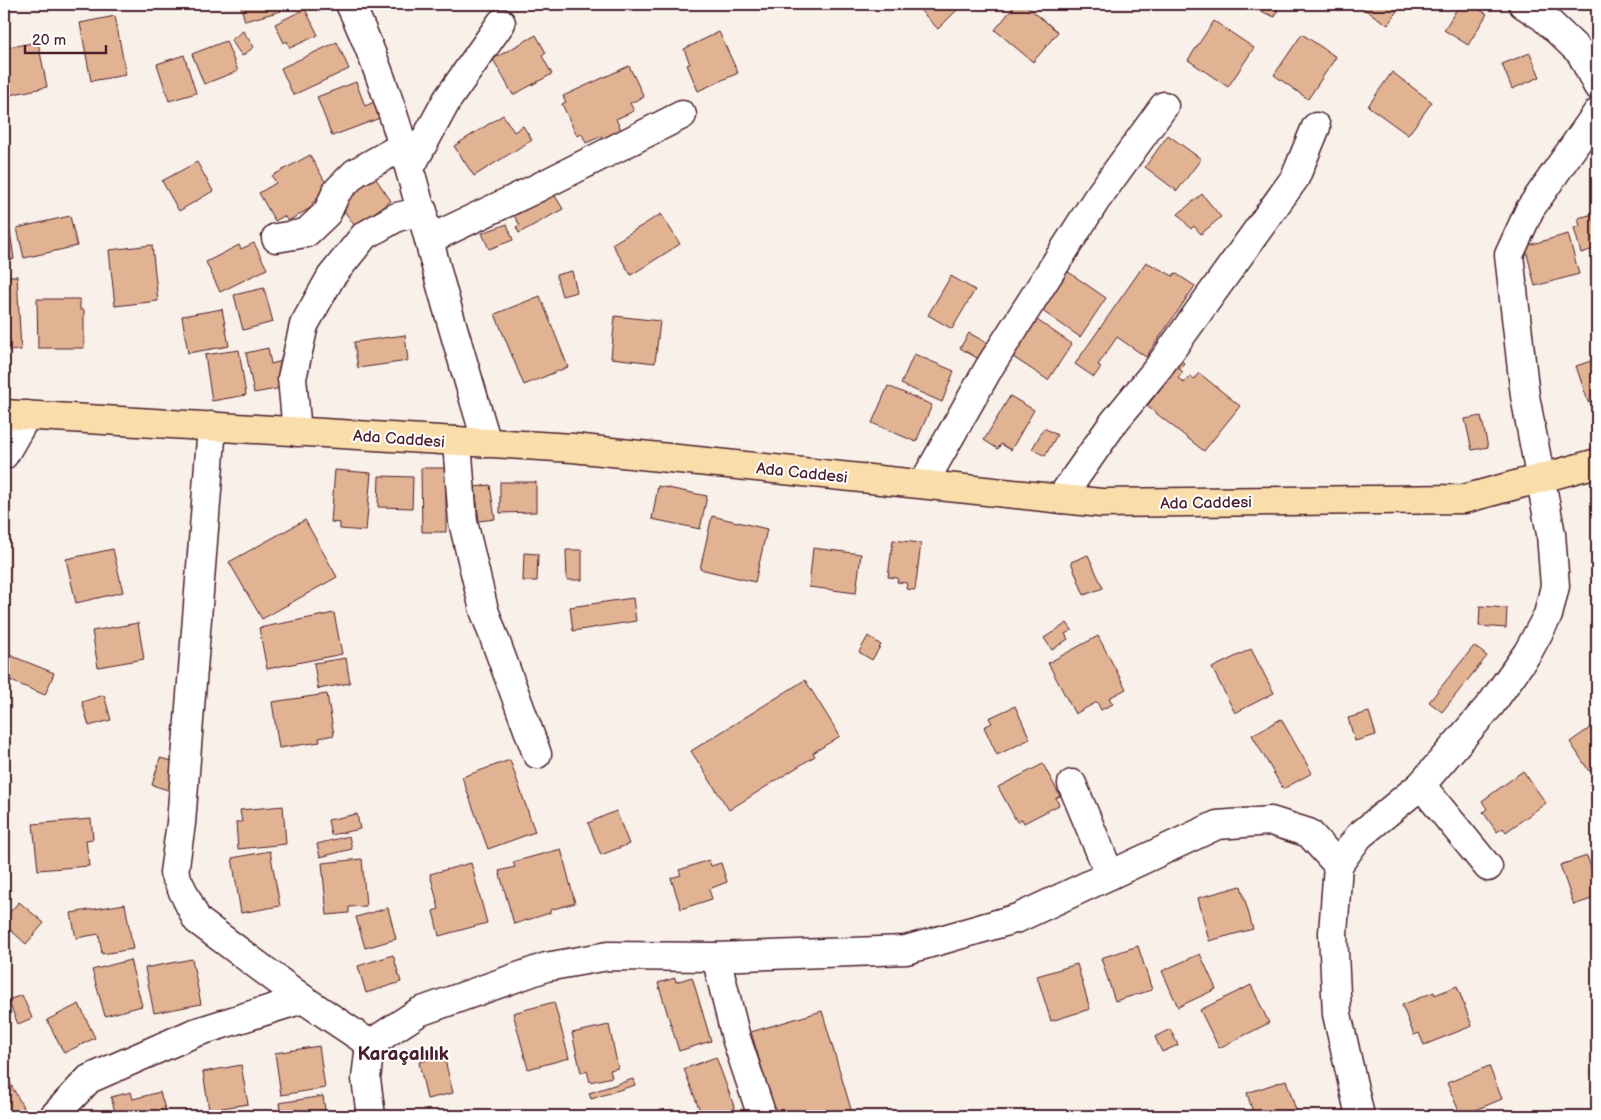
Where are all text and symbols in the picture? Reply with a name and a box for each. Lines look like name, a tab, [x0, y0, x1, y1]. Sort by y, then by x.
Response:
scale bar	[25, 22, 106, 54]
text: 20 m	[32, 31, 66, 50]
street label: Ada Caddesi	[352, 427, 445, 452]
street label: Ada Caddesi	[755, 459, 849, 488]
street label: Ada Caddesi	[1160, 493, 1252, 514]
district label: Karaçalılık	[357, 1043, 449, 1066]

